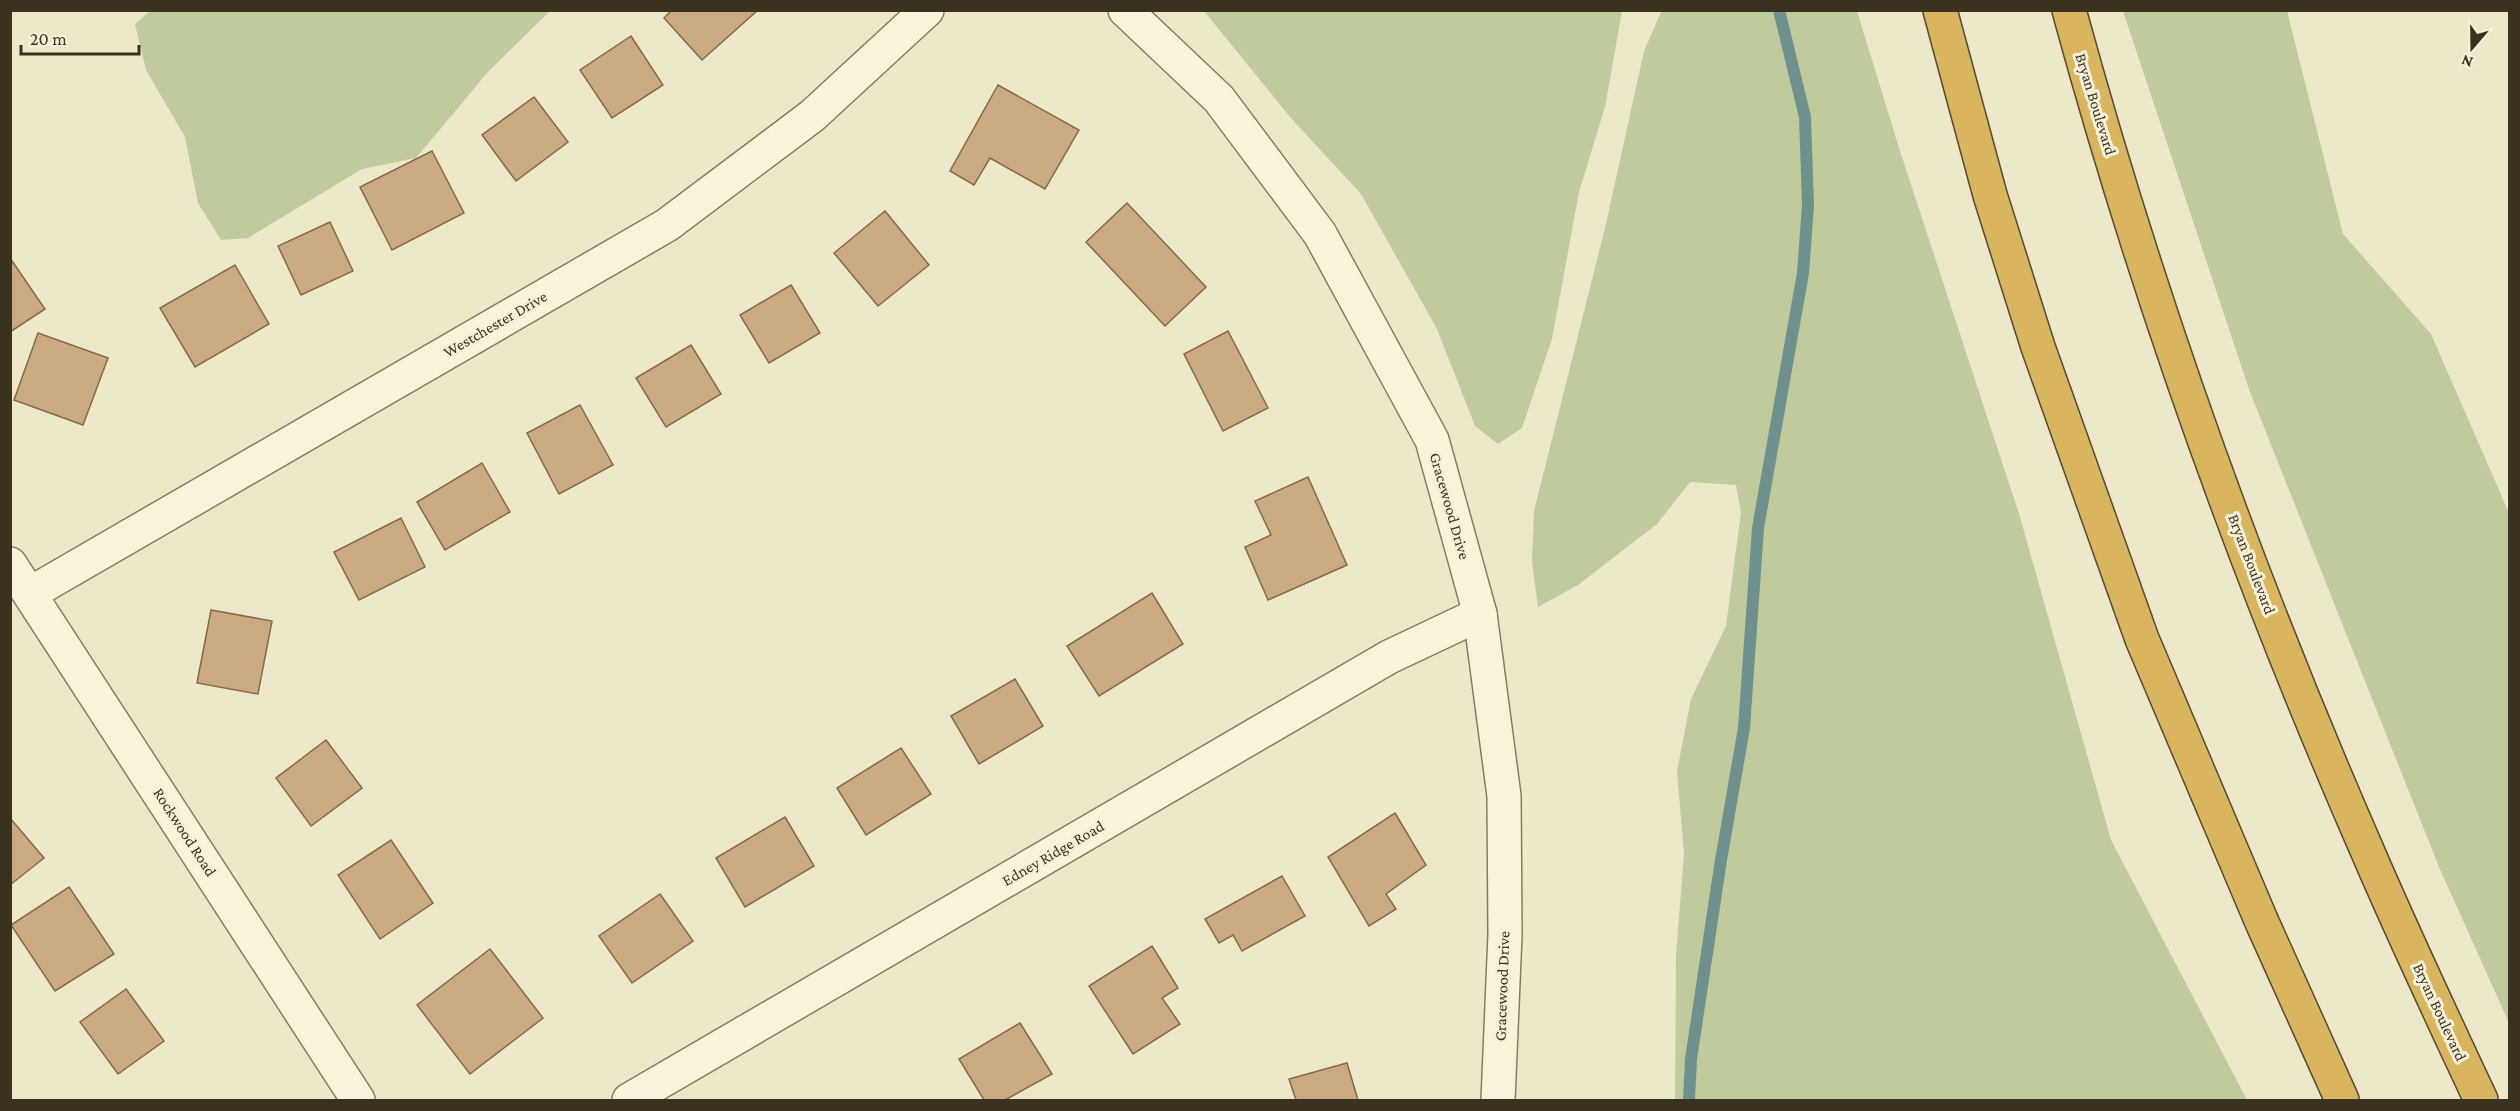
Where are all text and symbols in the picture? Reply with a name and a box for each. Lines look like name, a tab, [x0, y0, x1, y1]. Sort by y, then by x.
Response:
scale bar	[21, 18, 140, 56]
north arrow	[2442, 18, 2502, 78]
text: 20 m	[30, 29, 67, 49]
street label: Bryan Boulevard	[2071, 51, 2120, 158]
text: N	[2459, 52, 2475, 71]
street label: Westchester Drive	[440, 287, 550, 361]
street label: Gracewood Drive	[1427, 451, 1473, 561]
street label: Bryan Boulevard	[2224, 512, 2279, 617]
street label: Rockwood Road	[150, 785, 220, 880]
street label: Edney Ridge Road	[999, 817, 1108, 890]
street label: Gracewood Drive	[1492, 931, 1512, 1041]
street label: Bryan Boulevard	[2409, 961, 2470, 1064]

